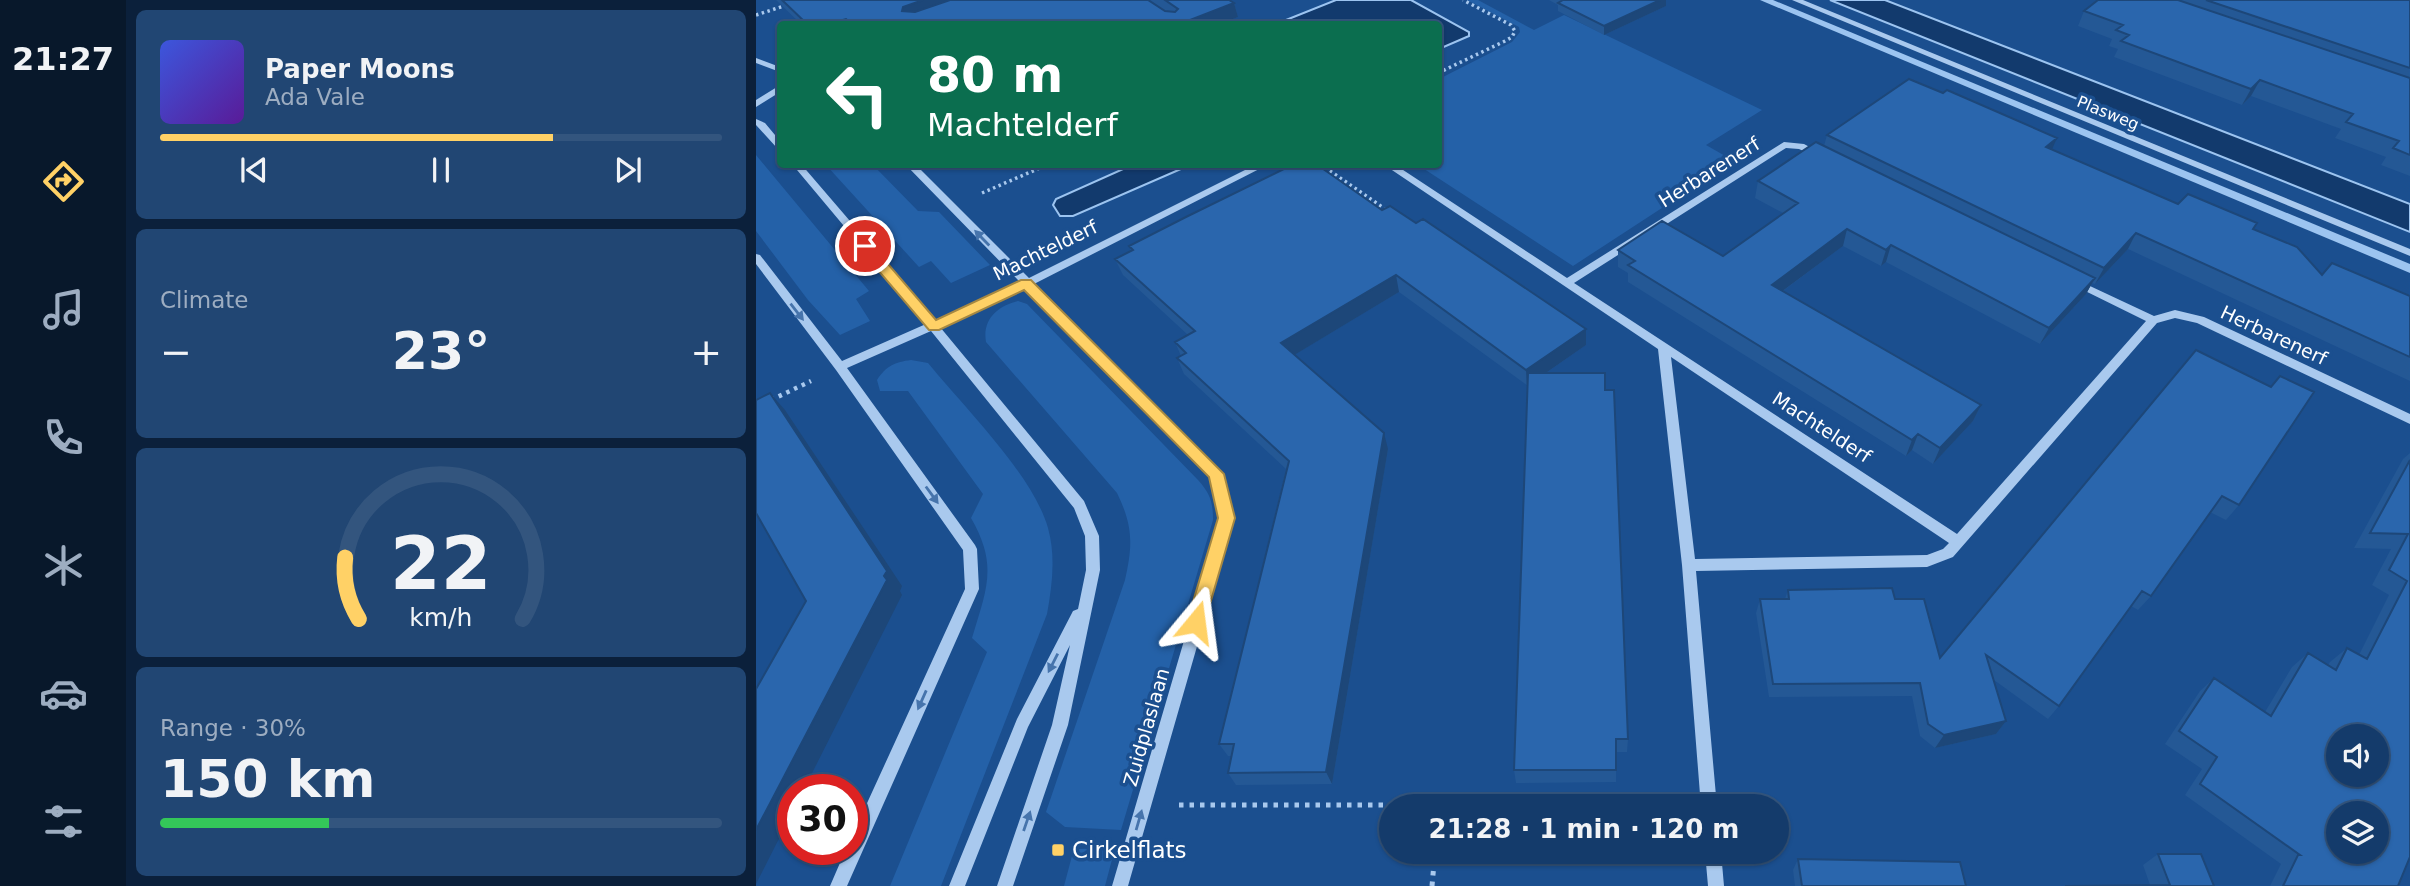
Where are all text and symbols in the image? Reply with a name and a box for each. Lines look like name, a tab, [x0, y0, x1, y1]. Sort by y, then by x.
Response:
text: 21:27	[12, 40, 114, 78]
text: 80 m	[927, 47, 1063, 104]
icon: left	[812, 49, 903, 140]
text: Paper Moons	[265, 54, 455, 84]
text: Ada Vale	[265, 84, 365, 110]
street label: Plasweg	[2074, 92, 2142, 134]
text: Machtelderf	[927, 106, 1118, 144]
street label: Herbarenerf	[1654, 132, 1765, 212]
icon: previous	[235, 151, 273, 189]
icon: pause	[422, 151, 460, 189]
icon: next	[609, 151, 647, 189]
icon: directions	[39, 157, 88, 206]
street label: Machtelderf	[989, 215, 1102, 285]
pin	[835, 216, 895, 276]
icon: arrive	[846, 227, 884, 265]
one-way arrow	[974, 230, 990, 247]
icon: music	[39, 285, 88, 334]
text: Climate	[160, 287, 249, 313]
street label: Herbarenerf	[2217, 301, 2332, 370]
one-way arrow	[789, 303, 803, 321]
text: 23°	[392, 321, 490, 381]
text: −	[160, 330, 192, 374]
text: +	[690, 330, 722, 374]
street label: Machtelderf	[1769, 387, 1877, 468]
icon: phone	[39, 413, 88, 462]
one-way arrow	[924, 486, 938, 504]
text: 22	[390, 521, 492, 606]
icon: climate	[39, 541, 88, 590]
position arrow	[1159, 585, 1233, 659]
text: km/h	[409, 602, 473, 631]
one-way arrow	[1047, 653, 1059, 673]
street label: Zuidplaslaan	[1119, 665, 1173, 789]
icon: car	[39, 669, 88, 718]
one-way arrow	[916, 690, 928, 710]
text: Range · 30%	[160, 715, 306, 741]
map controls	[2326, 724, 2389, 864]
button: sound	[2326, 724, 2389, 787]
text: 150 km	[160, 749, 375, 809]
speed limit sign: 30	[777, 774, 868, 865]
icon: filters	[39, 797, 88, 846]
button: layers	[2326, 801, 2389, 864]
one-way arrow	[1134, 809, 1145, 831]
one-way arrow	[1022, 811, 1033, 832]
text: 21:28 · 1 min · 120 m	[1429, 814, 1739, 844]
place label: Cirkelflats	[1072, 837, 1187, 863]
marker: Cirkelflats	[1050, 842, 1066, 858]

